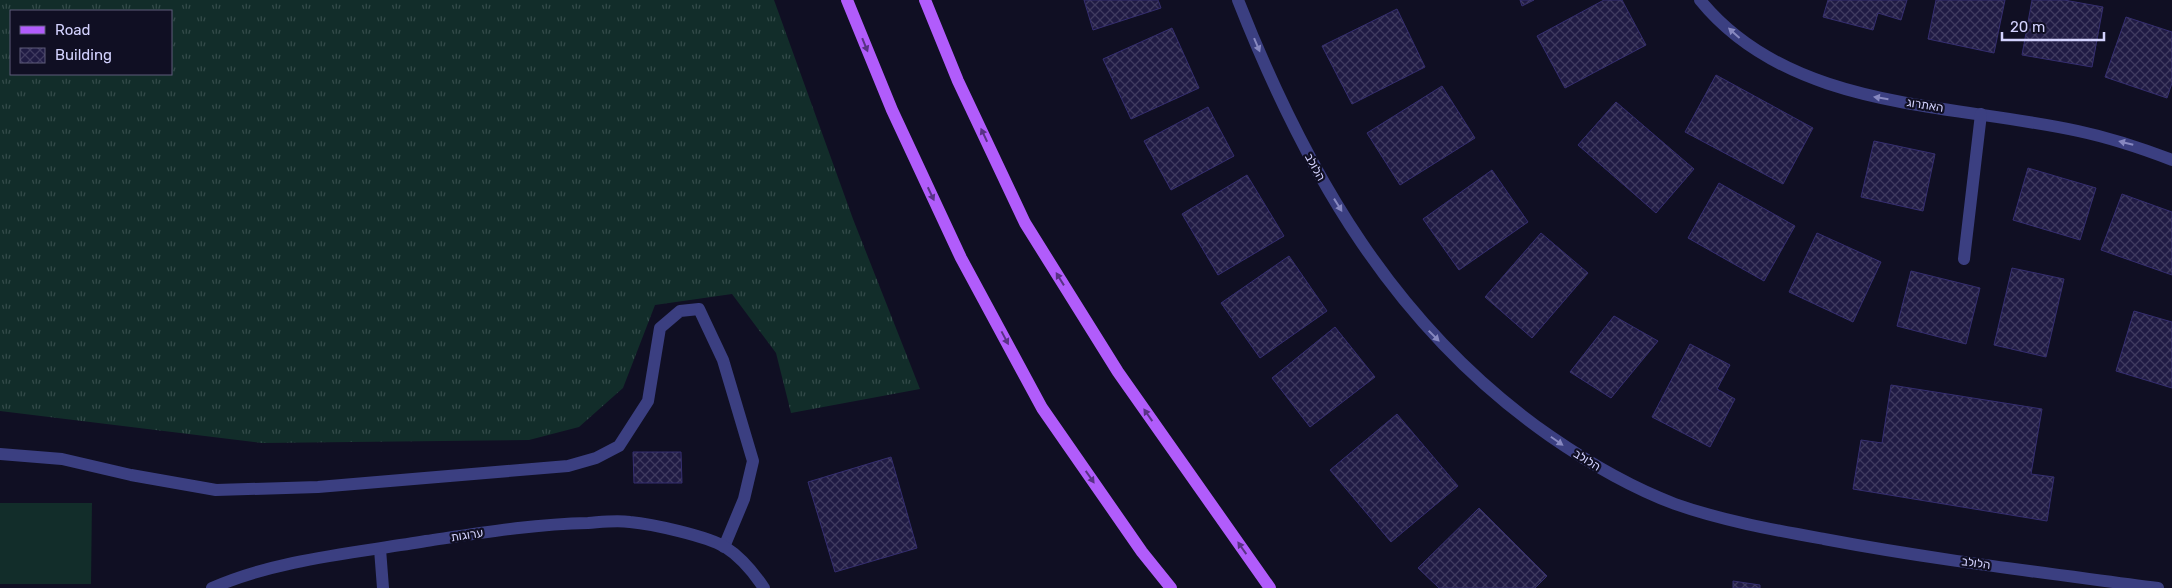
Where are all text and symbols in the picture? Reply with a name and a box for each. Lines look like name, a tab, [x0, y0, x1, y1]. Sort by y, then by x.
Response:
legend	[10, 10, 172, 75]
scale bar	[2002, 10, 2104, 42]
text: 20 m	[2010, 18, 2045, 36]
text: Road	[55, 21, 91, 39]
one-way arrow	[1727, 27, 1740, 38]
one-way arrow	[861, 38, 869, 53]
one-way arrow	[1253, 38, 1261, 52]
text: Building	[55, 46, 112, 64]
one-way arrow	[1872, 93, 1888, 101]
street label: האתרוג	[1906, 95, 1944, 115]
one-way arrow	[980, 128, 988, 143]
one-way arrow	[2119, 139, 2134, 147]
street label: הלולב	[1302, 151, 1328, 183]
one-way arrow	[927, 186, 935, 201]
one-way arrow	[1333, 199, 1343, 212]
one-way arrow	[1055, 272, 1065, 285]
one-way arrow	[1428, 330, 1440, 342]
one-way arrow	[1001, 331, 1009, 346]
one-way arrow	[1143, 408, 1153, 422]
one-way arrow	[1551, 436, 1564, 446]
street label: הלולב	[1571, 446, 1603, 474]
one-way arrow	[1085, 470, 1095, 483]
street label: ערוגות	[450, 526, 484, 544]
one-way arrow	[1237, 541, 1247, 555]
street label: הלולב	[1961, 554, 1991, 572]

